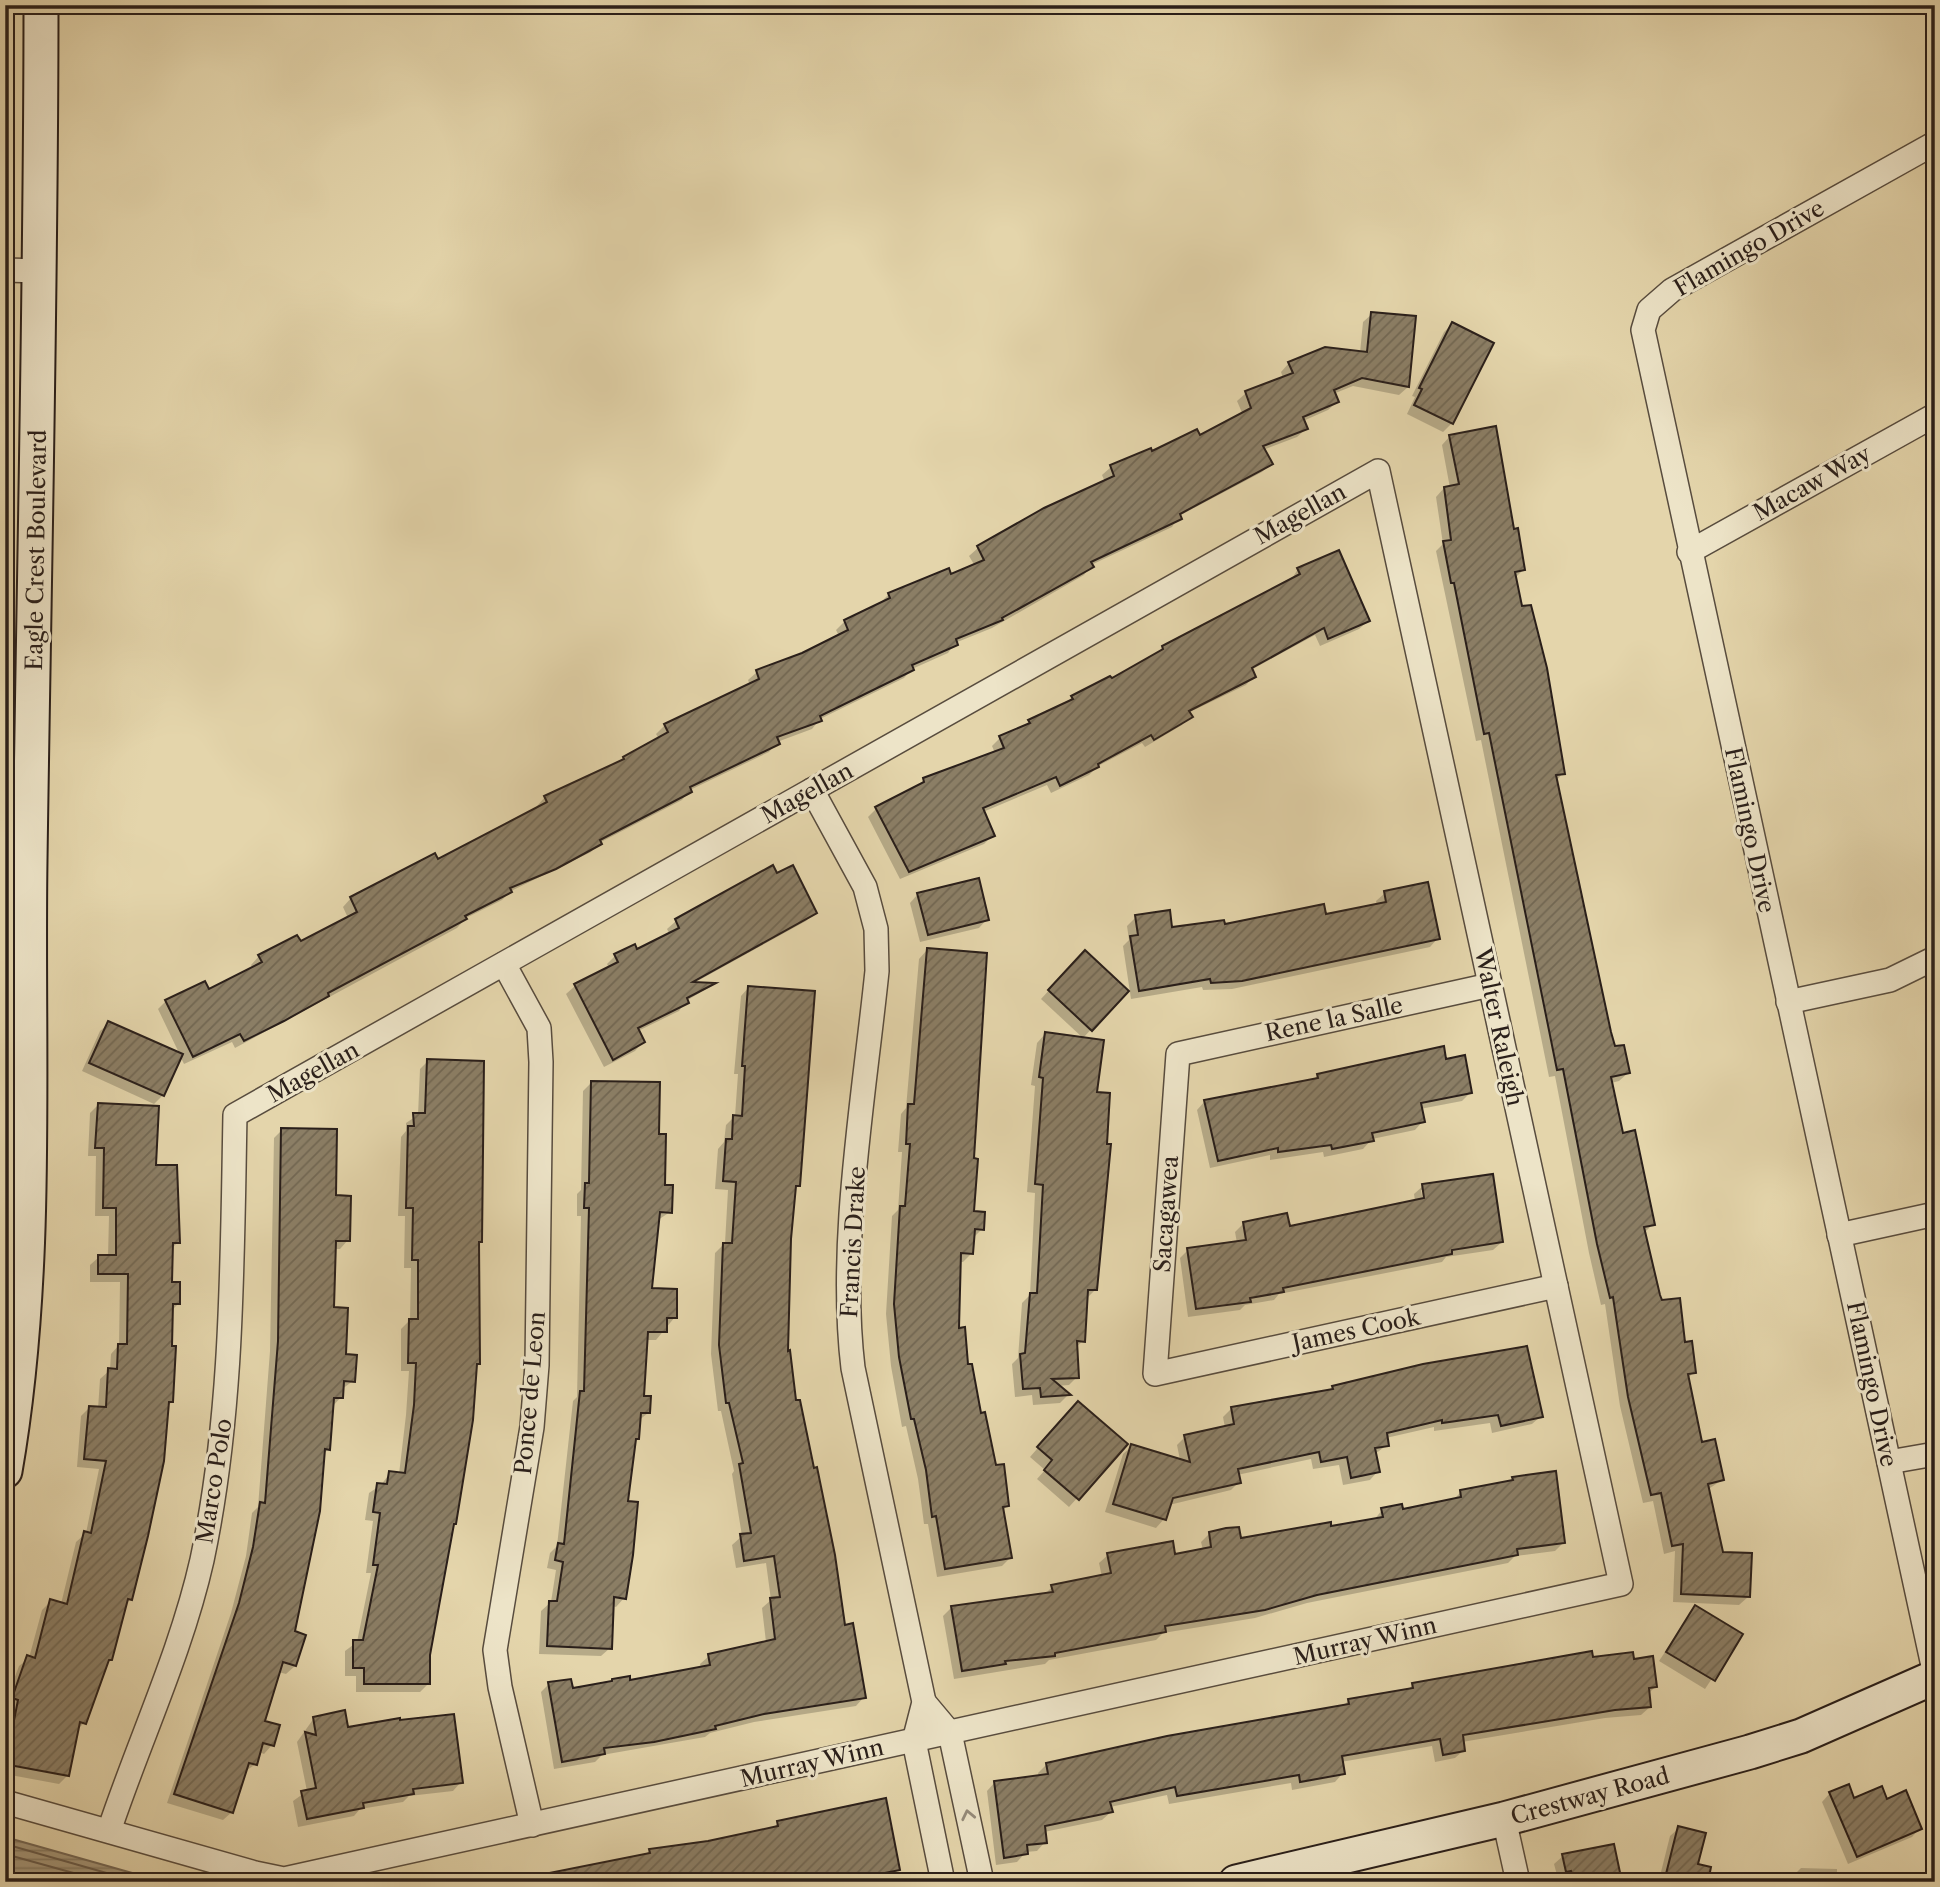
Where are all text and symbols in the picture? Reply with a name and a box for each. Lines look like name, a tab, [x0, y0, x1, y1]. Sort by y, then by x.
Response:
street label: Flamingo Drive	[1669, 194, 1829, 302]
street label: Eagle Crest Boulevard	[20, 429, 52, 671]
street label: Macaw Way	[1748, 439, 1876, 527]
street label: Magellan	[1249, 477, 1351, 551]
street label: Flamingo Drive	[1719, 745, 1781, 915]
street label: Magellan	[756, 756, 858, 830]
street label: Walter Raleigh	[1468, 945, 1529, 1108]
street label: Rene la Salle	[1263, 991, 1405, 1047]
street label: Magellan	[262, 1035, 364, 1109]
street label: Sacagawea	[1148, 1154, 1184, 1273]
street label: Francis Drake	[835, 1165, 871, 1319]
street label: Flamingo Drive	[1841, 1299, 1903, 1469]
street label: James Cook	[1287, 1302, 1424, 1358]
street label: Ponce de Leon	[509, 1310, 551, 1476]
street label: Marco Polo	[190, 1416, 238, 1546]
street label: Murray Winn	[1291, 1611, 1439, 1671]
street label: Murray Winn	[738, 1733, 886, 1793]
street label: Crestway Road	[1508, 1761, 1672, 1831]
one-way arrow	[961, 1809, 976, 1821]

